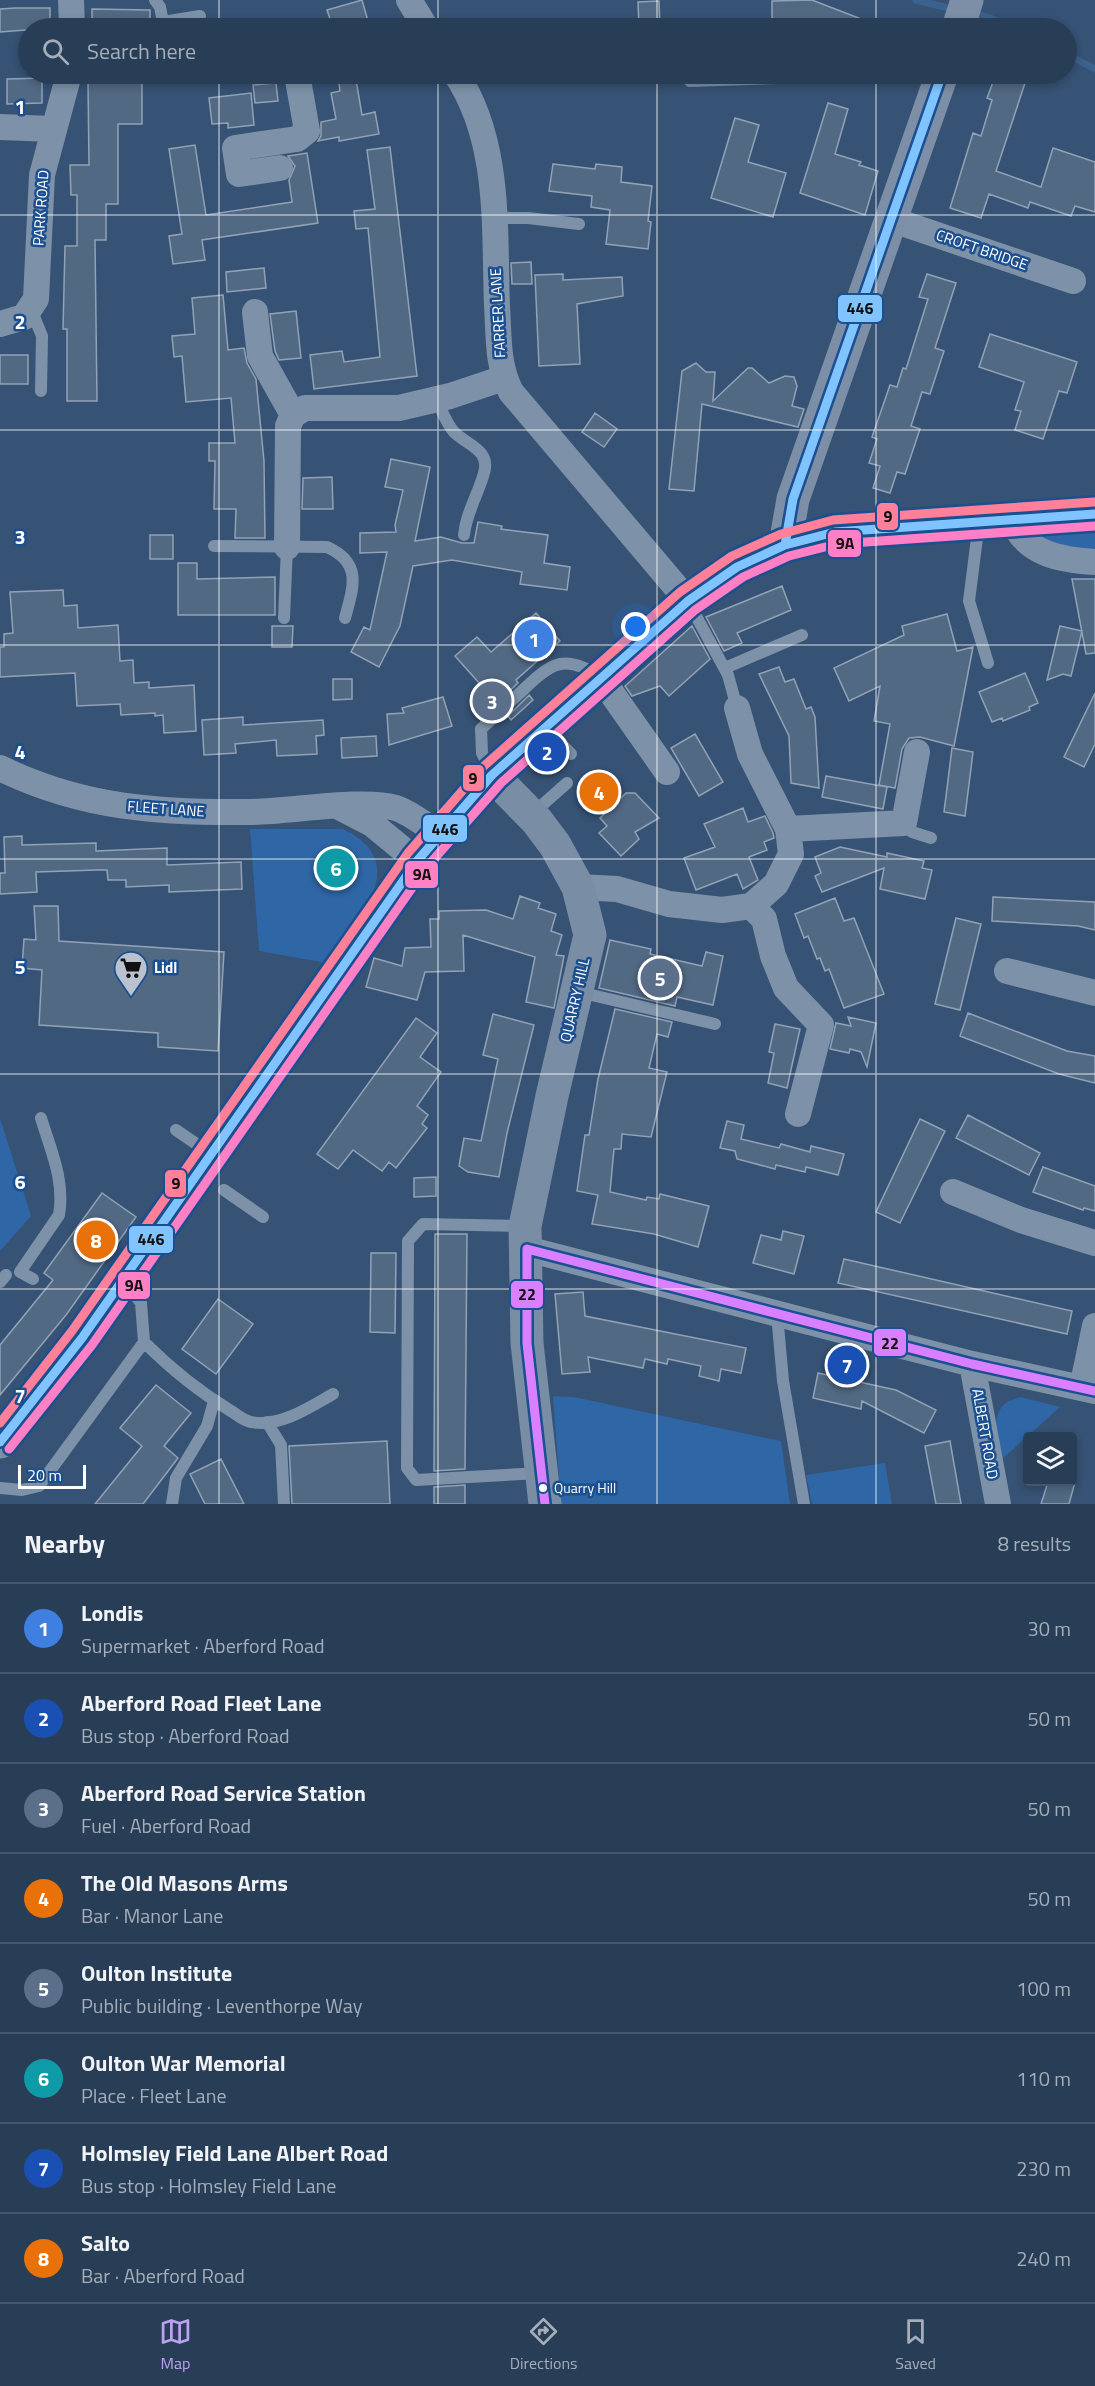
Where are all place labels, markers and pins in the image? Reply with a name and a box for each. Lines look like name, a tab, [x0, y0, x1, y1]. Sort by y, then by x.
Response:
pin: 1	[514, 616, 554, 662]
pin: 3	[472, 678, 512, 724]
pin: 2	[528, 730, 566, 774]
pin: 4	[580, 770, 618, 814]
pin: 6	[316, 846, 356, 890]
supermarket icon: Lidl	[113, 950, 149, 997]
place label: Lidl	[154, 956, 177, 979]
pin: 5	[640, 956, 680, 1000]
pin: 8	[76, 1218, 116, 1262]
pin: 7	[828, 1342, 866, 1388]
place label: Quarry Hill	[554, 1477, 616, 1498]
marker: Quarry Hill	[537, 1482, 549, 1494]

